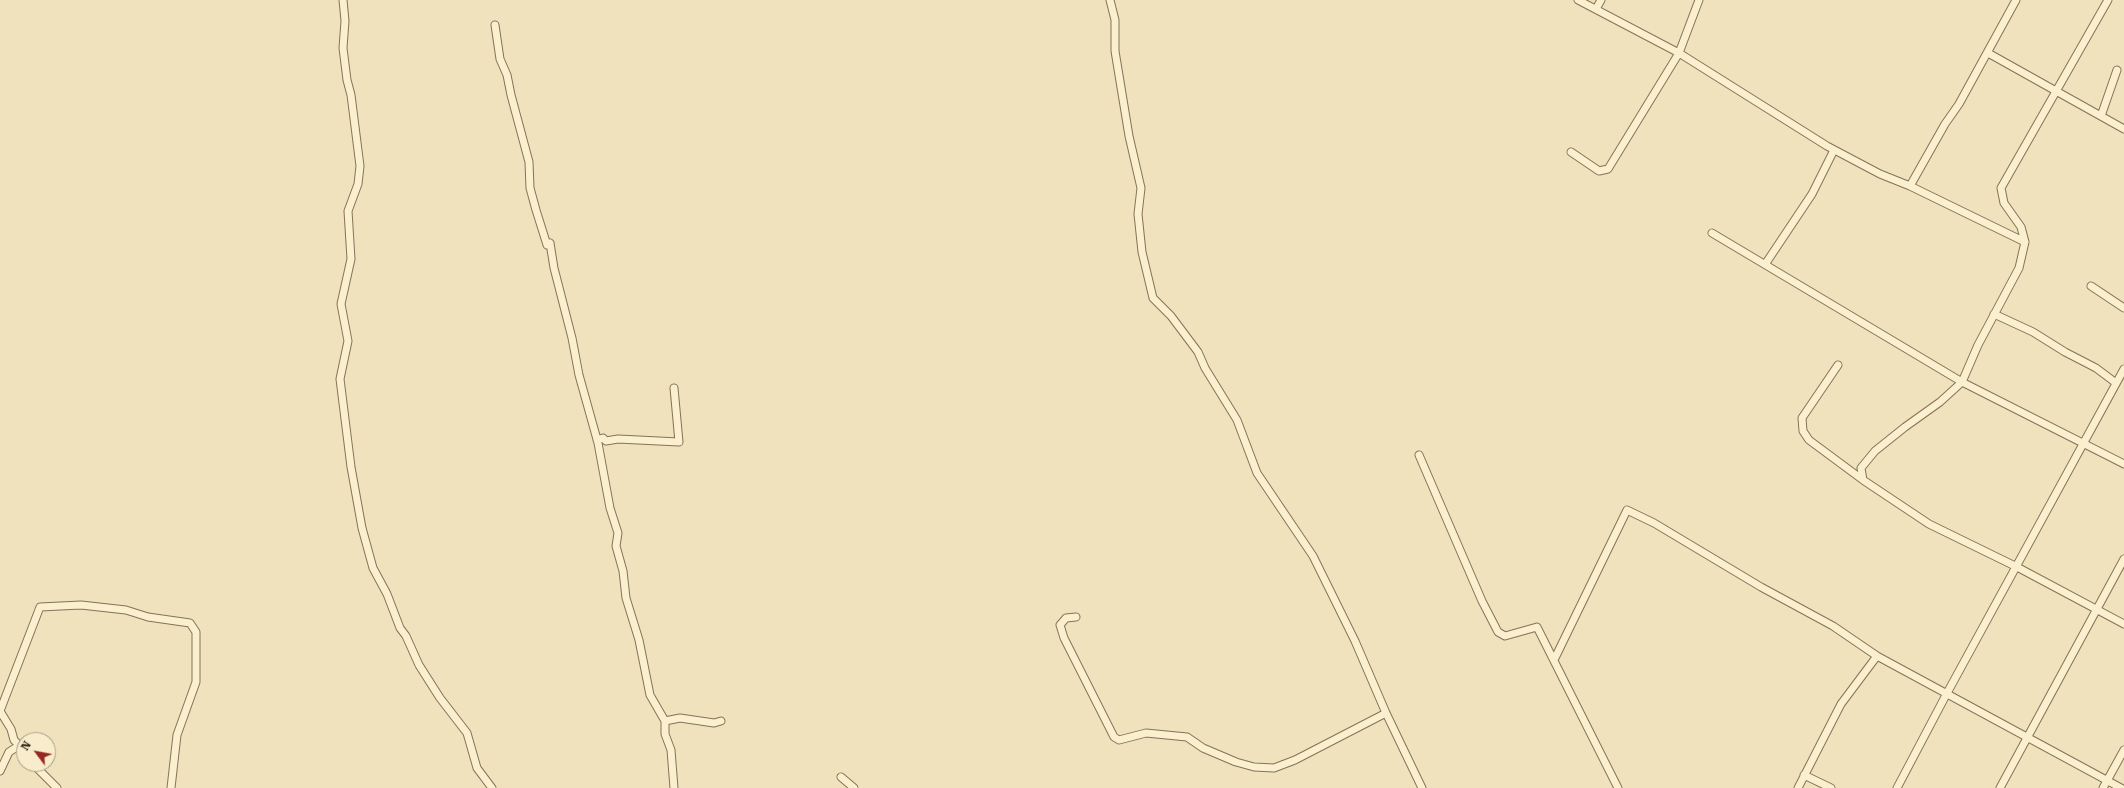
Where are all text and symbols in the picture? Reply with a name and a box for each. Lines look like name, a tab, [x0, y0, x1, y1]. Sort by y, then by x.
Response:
north arrow	[16, 732, 56, 772]
text: N	[18, 739, 34, 753]

